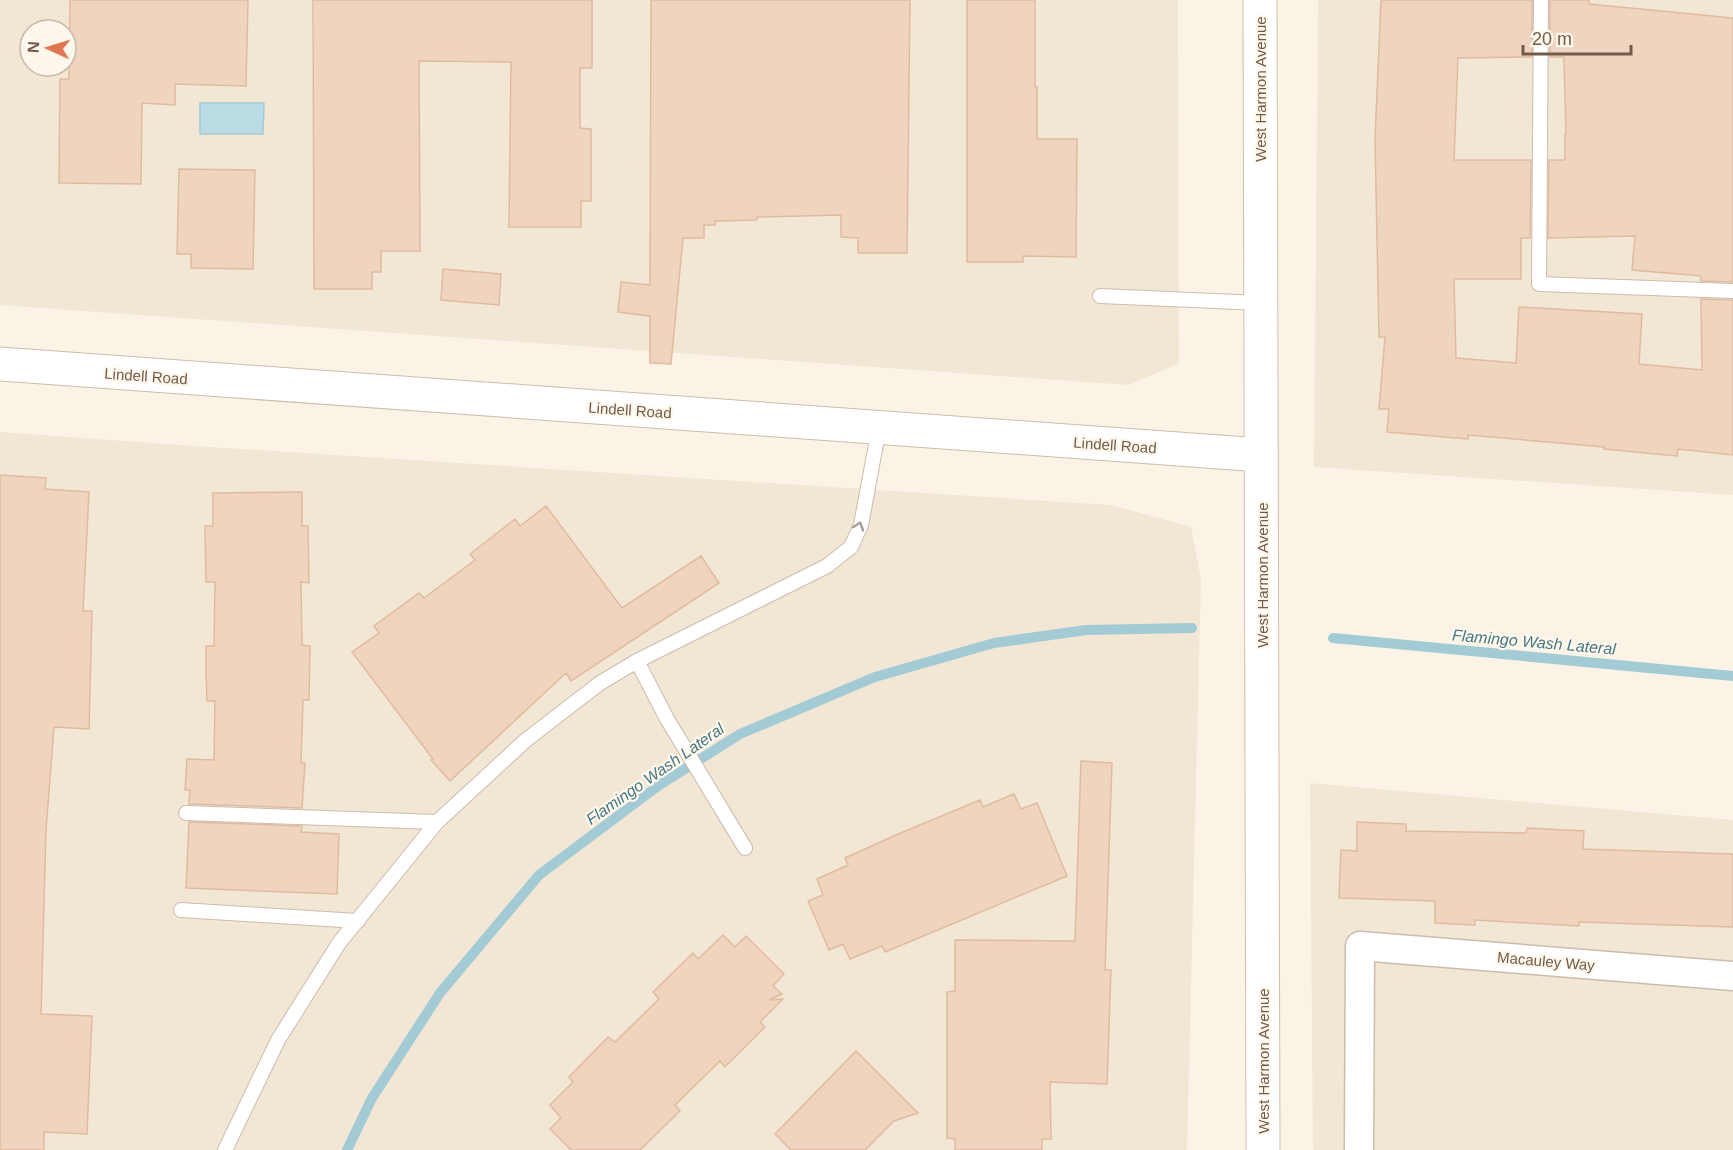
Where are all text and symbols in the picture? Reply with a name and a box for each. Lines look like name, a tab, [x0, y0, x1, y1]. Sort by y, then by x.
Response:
street label: West Harmon Avenue	[1252, 16, 1269, 162]
north arrow	[18, 18, 78, 78]
scale bar	[1523, 18, 1631, 56]
text: 20 m	[1532, 29, 1572, 49]
text: N	[25, 41, 42, 53]
street label: Lindell Road	[104, 365, 188, 387]
street label: Lindell Road	[588, 399, 672, 421]
street label: Lindell Road	[1073, 434, 1157, 456]
street label: West Harmon Avenue	[1254, 502, 1271, 648]
one-way arrow	[852, 521, 864, 532]
water label: Flamingo Wash Lateral	[1451, 626, 1617, 658]
water label: Flamingo Wash Lateral	[583, 720, 728, 828]
street label: Macauley Way	[1497, 948, 1596, 974]
street label: West Harmon Avenue	[1255, 988, 1272, 1134]

